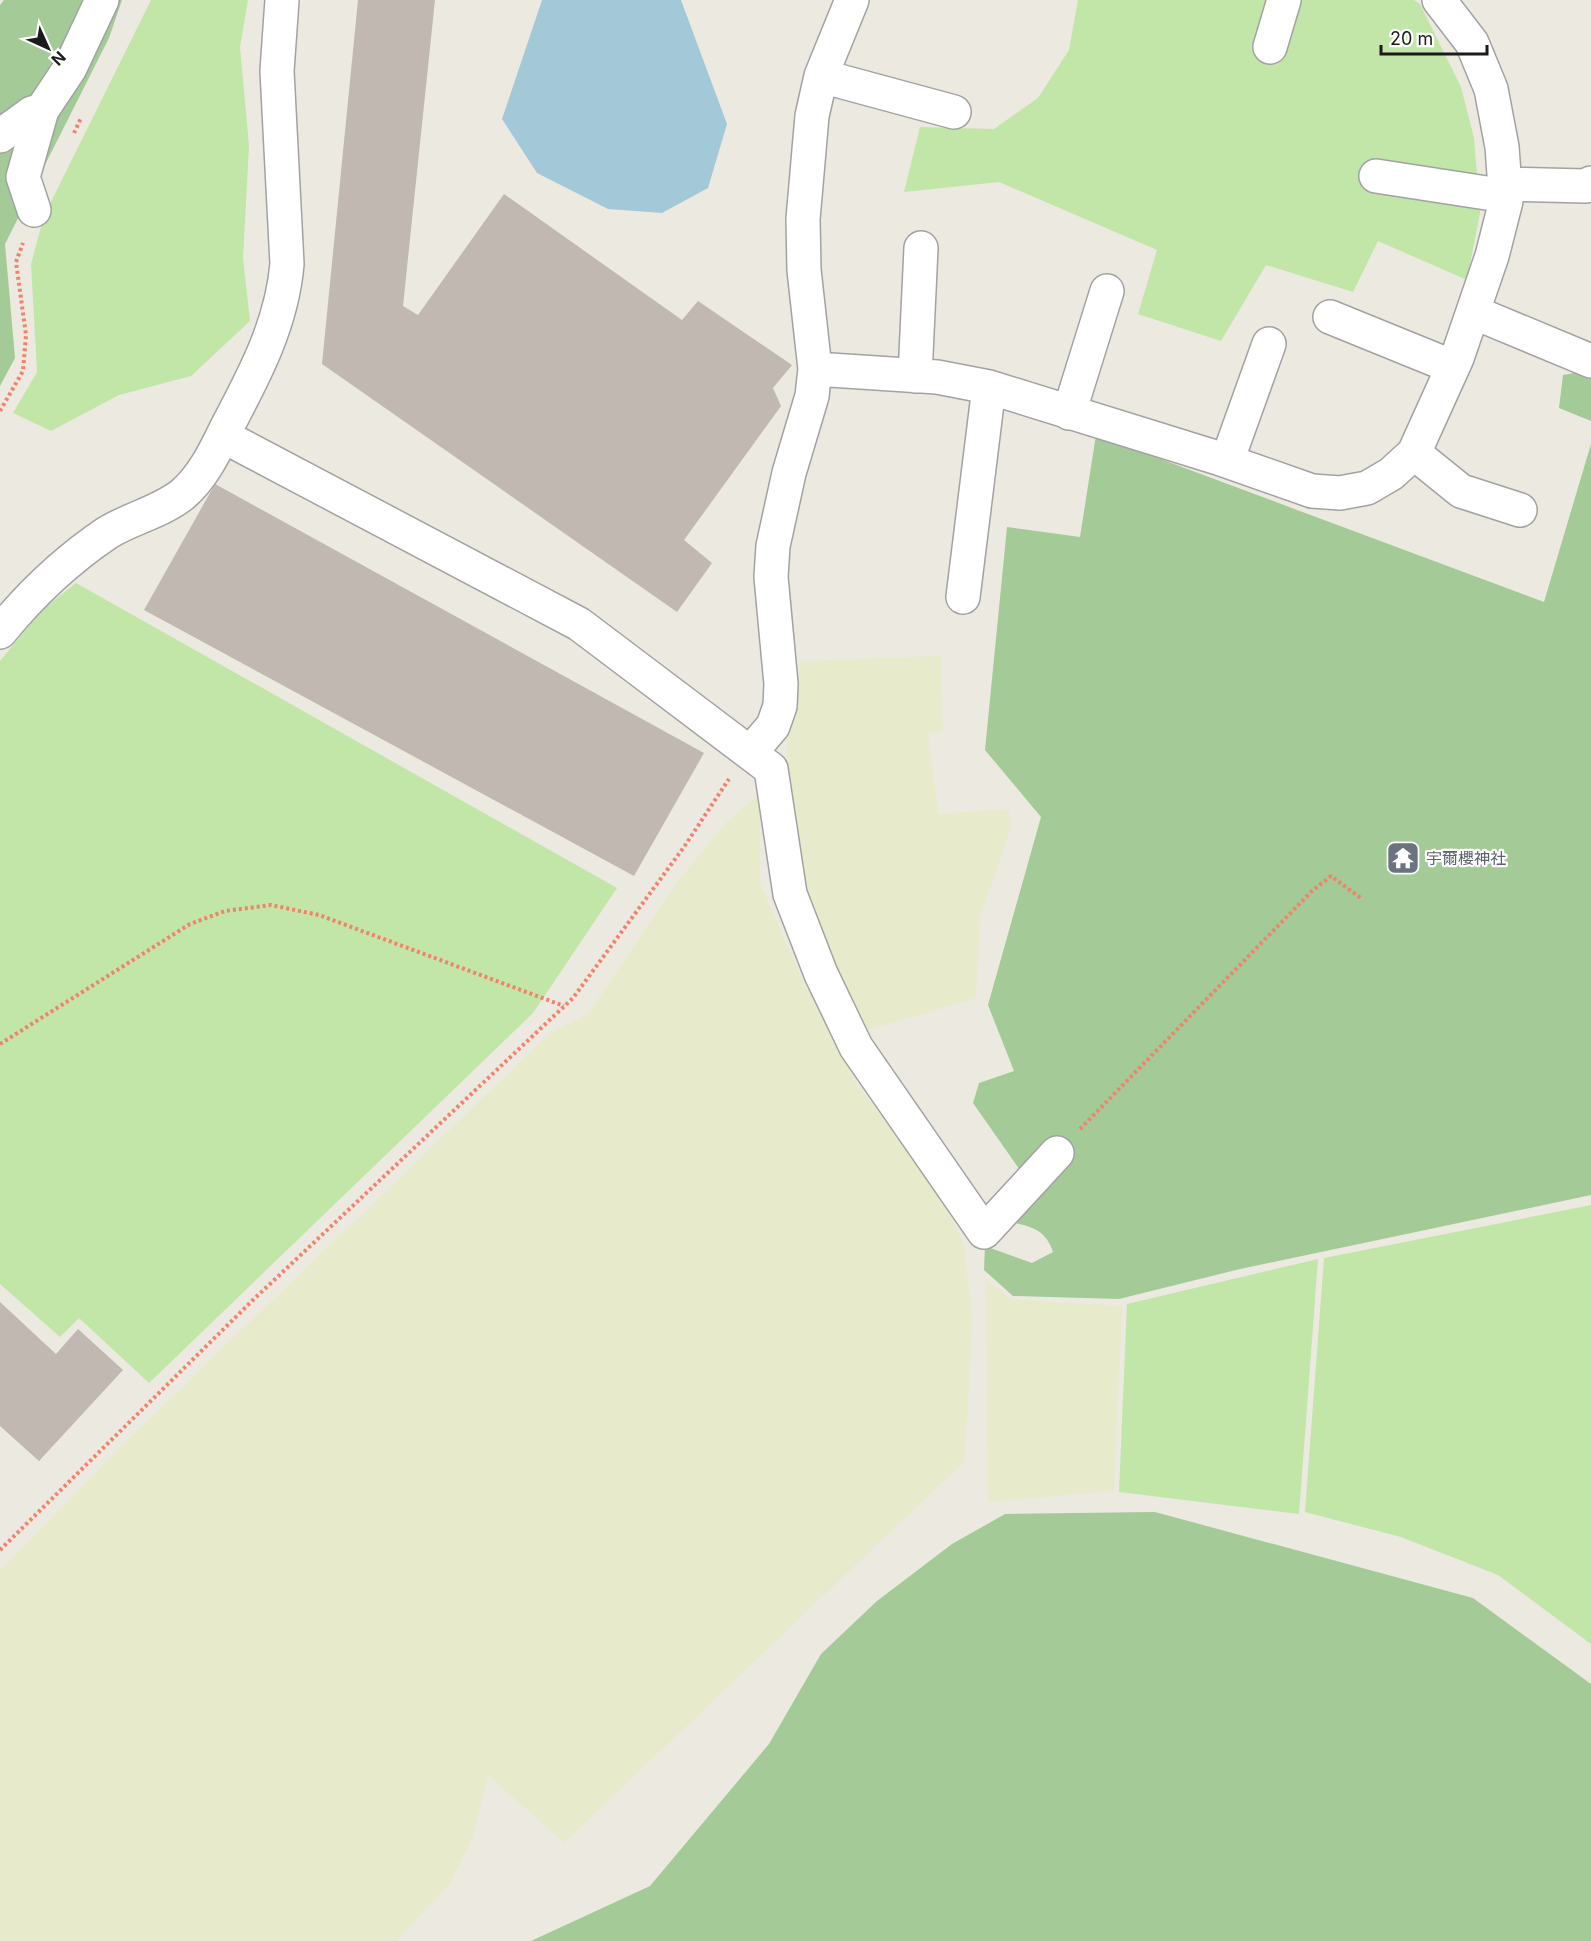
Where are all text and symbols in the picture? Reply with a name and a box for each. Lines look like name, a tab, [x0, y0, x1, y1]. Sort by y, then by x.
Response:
north arrow	[18, 18, 78, 78]
scale bar	[1381, 18, 1488, 56]
text: 20 m	[1390, 28, 1433, 49]
text: N	[47, 47, 70, 70]
temple icon: 宇爾櫻神社	[1385, 840, 1421, 876]
place label: 宇爾櫻神社	[1426, 848, 1506, 868]

